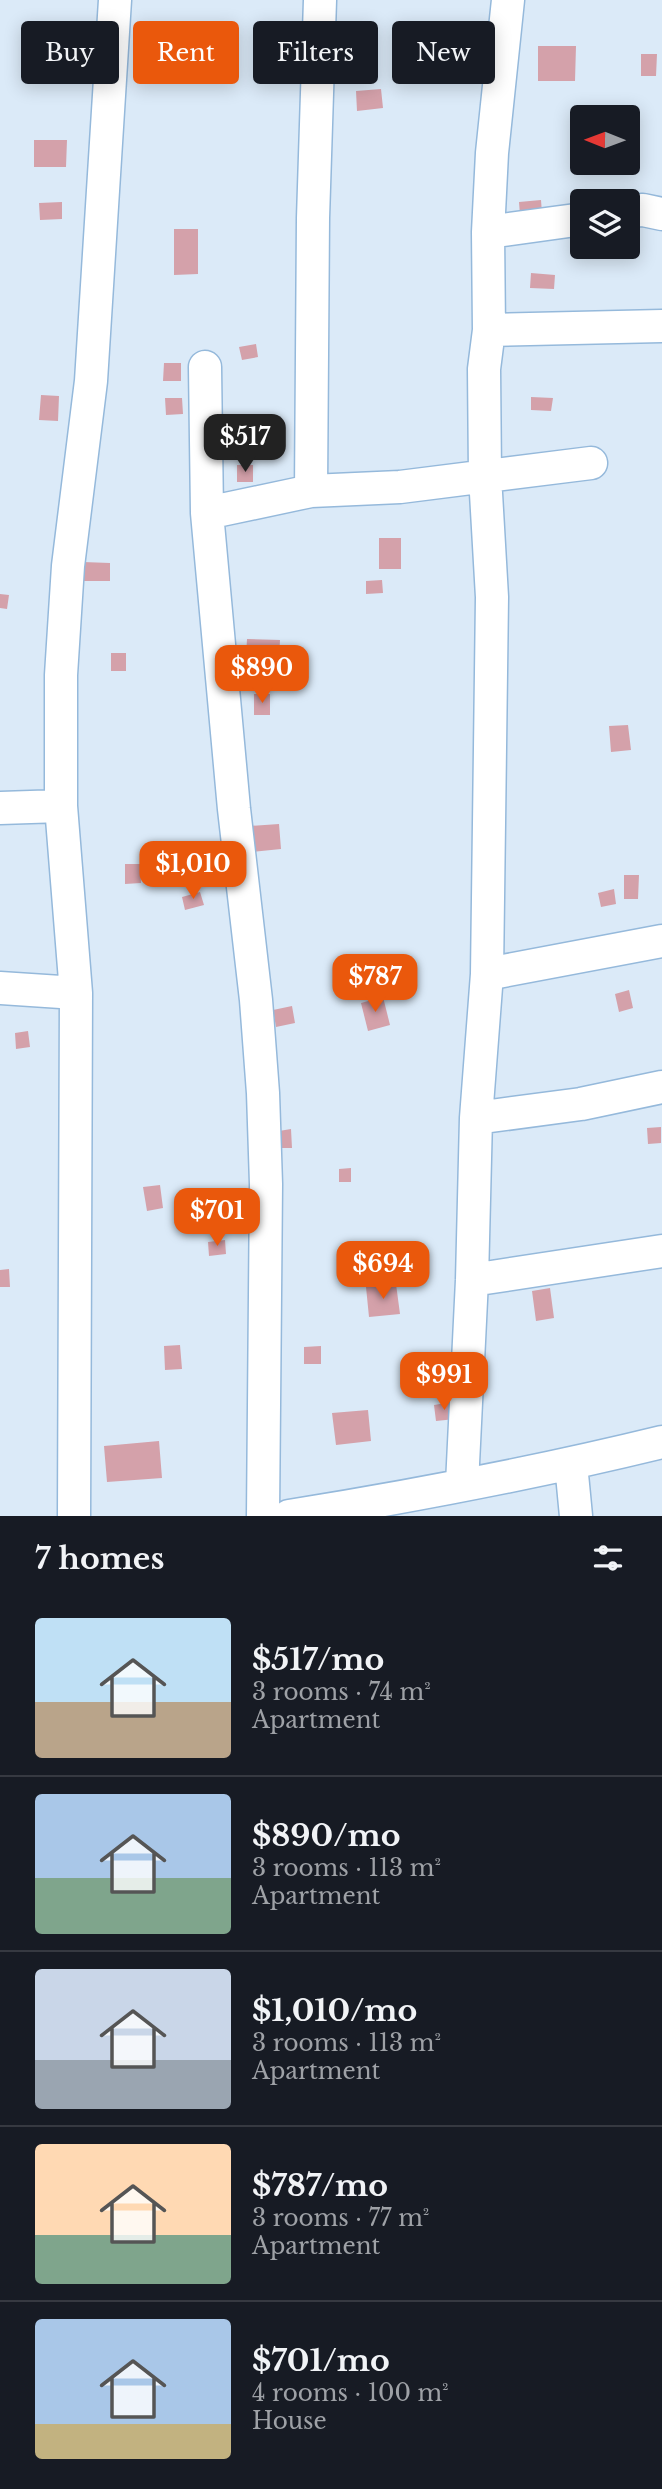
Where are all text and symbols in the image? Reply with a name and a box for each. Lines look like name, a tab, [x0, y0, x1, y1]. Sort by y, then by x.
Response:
chip: Buy	[21, 21, 119, 84]
chip: Rent	[133, 21, 239, 84]
chip: Filters	[253, 21, 378, 84]
chip: New	[392, 21, 495, 84]
north arrow	[570, 105, 640, 175]
map controls	[570, 105, 640, 259]
button: layers	[570, 189, 640, 259]
pin: $517	[204, 414, 286, 474]
text: $517	[220, 423, 270, 451]
pin: $890	[221, 646, 303, 705]
text: $890	[231, 654, 293, 682]
pin: $1,010	[136, 842, 250, 901]
text: $1,010	[155, 850, 231, 878]
pin: $787	[334, 954, 416, 1014]
text: $787	[348, 963, 402, 991]
pin: $701	[176, 1188, 258, 1248]
text: $701	[190, 1197, 244, 1225]
pin: $694	[342, 1242, 424, 1301]
text: $694	[352, 1250, 414, 1278]
pin: $991	[403, 1352, 485, 1412]
text: $991	[416, 1361, 472, 1389]
icon: filters	[589, 1539, 627, 1577]
text: 7 homes	[35, 1540, 164, 1577]
text: $517/mo	[252, 1641, 384, 1678]
icon: home	[91, 1646, 175, 1730]
text: 3 rooms · 74 m²	[252, 1678, 431, 1706]
text: Apartment	[252, 1706, 380, 1734]
text: $890/mo	[252, 1817, 401, 1854]
icon: home	[91, 1822, 175, 1906]
text: 3 rooms · 113 m²	[252, 1854, 441, 1882]
text: Apartment	[252, 1882, 380, 1910]
text: $1,010/mo	[252, 1992, 417, 2029]
icon: home	[91, 1997, 175, 2081]
text: 3 rooms · 113 m²	[252, 2029, 441, 2057]
text: Apartment	[252, 2057, 380, 2085]
text: $787/mo	[252, 2167, 388, 2204]
icon: home	[91, 2172, 175, 2256]
text: 3 rooms · 77 m²	[252, 2204, 429, 2232]
text: Apartment	[252, 2232, 380, 2260]
text: $701/mo	[252, 2342, 390, 2379]
icon: home	[91, 2347, 175, 2431]
text: 4 rooms · 100 m²	[252, 2379, 449, 2407]
text: House	[252, 2407, 327, 2435]

